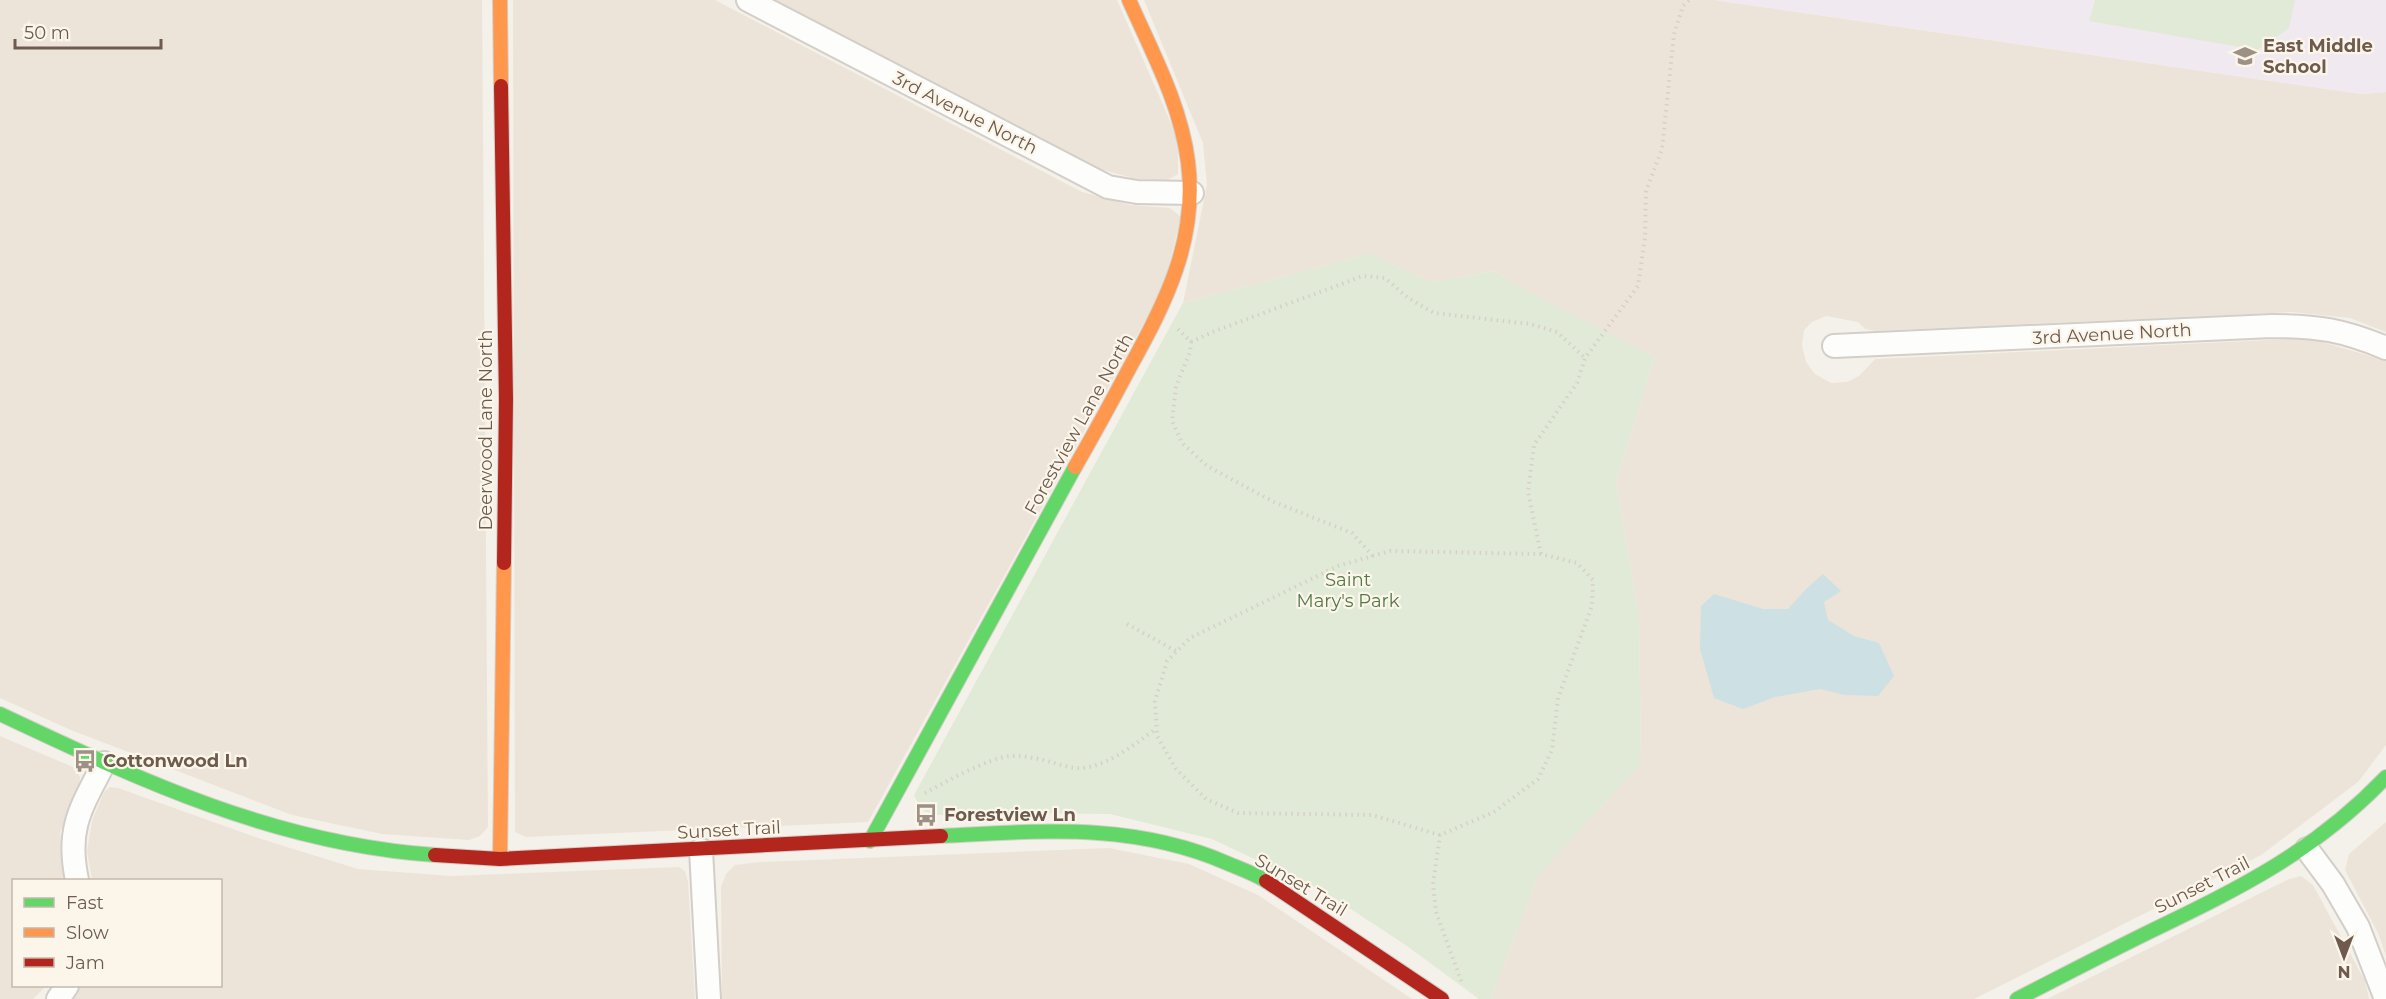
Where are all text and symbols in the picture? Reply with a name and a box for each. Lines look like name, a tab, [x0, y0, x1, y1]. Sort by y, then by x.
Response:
scale bar	[15, 12, 160, 50]
text: 50 m	[24, 22, 70, 44]
place label: East Middle School	[2263, 35, 2373, 78]
school or university icon: East Middle School	[2232, 43, 2258, 69]
street label: 3rd Avenue North	[889, 67, 1041, 159]
street label: 3rd Avenue North	[2032, 319, 2192, 349]
street label: Deerwood Lane North	[475, 329, 497, 531]
street label: Forestview Lane North	[1020, 330, 1138, 518]
park label: Saint Mary's Park	[1297, 569, 1400, 612]
bus stop icon: Cottonwood Ln	[72, 748, 98, 774]
place label: Cottonwood Ln	[103, 750, 248, 772]
bus stop icon: Forestview Ln	[913, 802, 939, 828]
place label: Forestview Ln	[944, 804, 1076, 826]
street label: Sunset Trail	[677, 816, 781, 844]
street label: Sunset Trail	[1251, 849, 1351, 921]
street label: Sunset Trail	[2151, 852, 2253, 918]
legend	[12, 879, 222, 987]
text: Fast	[66, 892, 104, 914]
text: Slow	[66, 922, 109, 944]
north arrow	[2314, 927, 2374, 987]
text: Jam	[65, 952, 105, 974]
text: N	[2338, 962, 2350, 981]

